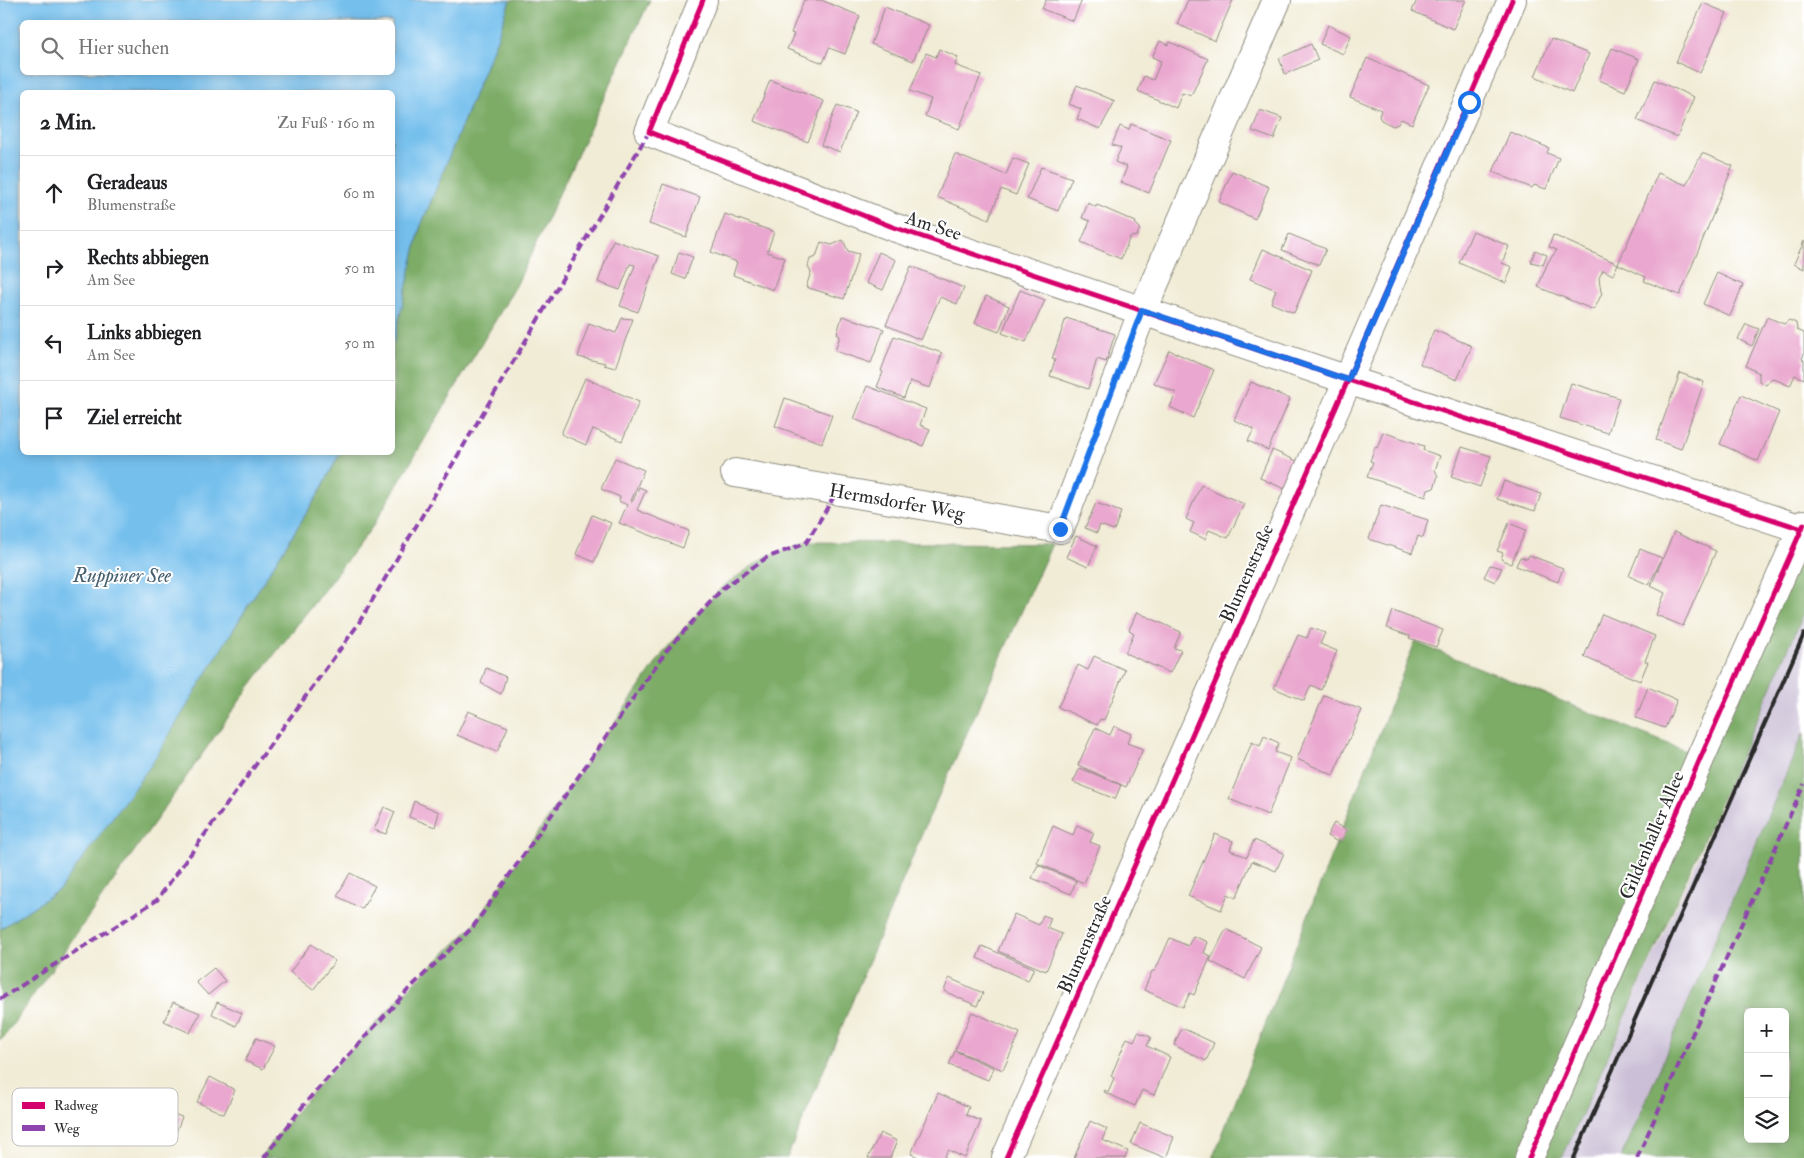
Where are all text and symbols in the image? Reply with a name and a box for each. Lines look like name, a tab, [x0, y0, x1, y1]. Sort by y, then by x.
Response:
search box	[20, 20, 395, 75]
icon: search	[38, 34, 66, 62]
text: Hier suchen	[78, 36, 169, 60]
route start	[1458, 91, 1481, 114]
text: 2 Min.	[40, 109, 96, 136]
text: Zu Fuß · 160 m	[277, 113, 375, 133]
text: Geradeaus	[87, 171, 167, 195]
icon: ahead	[40, 179, 68, 207]
text: 60 m	[343, 183, 375, 203]
text: Blumenstraße	[87, 195, 176, 215]
street label: Am See	[902, 205, 965, 246]
text: Rechts abbiegen	[87, 246, 209, 270]
icon: right	[40, 254, 68, 282]
text: 50 m	[344, 258, 375, 278]
text: Am See	[87, 270, 135, 290]
text: Links abbiegen	[87, 321, 201, 345]
icon: left	[40, 329, 68, 357]
text: 50 m	[344, 333, 375, 353]
text: Am See	[87, 345, 135, 365]
icon: arrive	[40, 404, 68, 432]
text: Ziel erreicht	[87, 406, 182, 430]
street label: Hermsdorfer Weg	[827, 478, 967, 526]
route end	[1049, 518, 1072, 541]
street label: Blumenstraße	[1215, 520, 1279, 626]
water label: Ruppiner See	[72, 563, 171, 588]
street label: Gildenhaller Allee	[1614, 768, 1690, 903]
street label: Blumenstraße	[1053, 891, 1117, 997]
map controls	[1744, 1008, 1789, 1143]
button: +	[1744, 1008, 1789, 1053]
button: −	[1744, 1053, 1789, 1098]
legend	[12, 1088, 178, 1146]
text: Radweg	[54, 1097, 99, 1114]
button: layers	[1744, 1098, 1789, 1143]
text: Weg	[53, 1120, 81, 1137]

